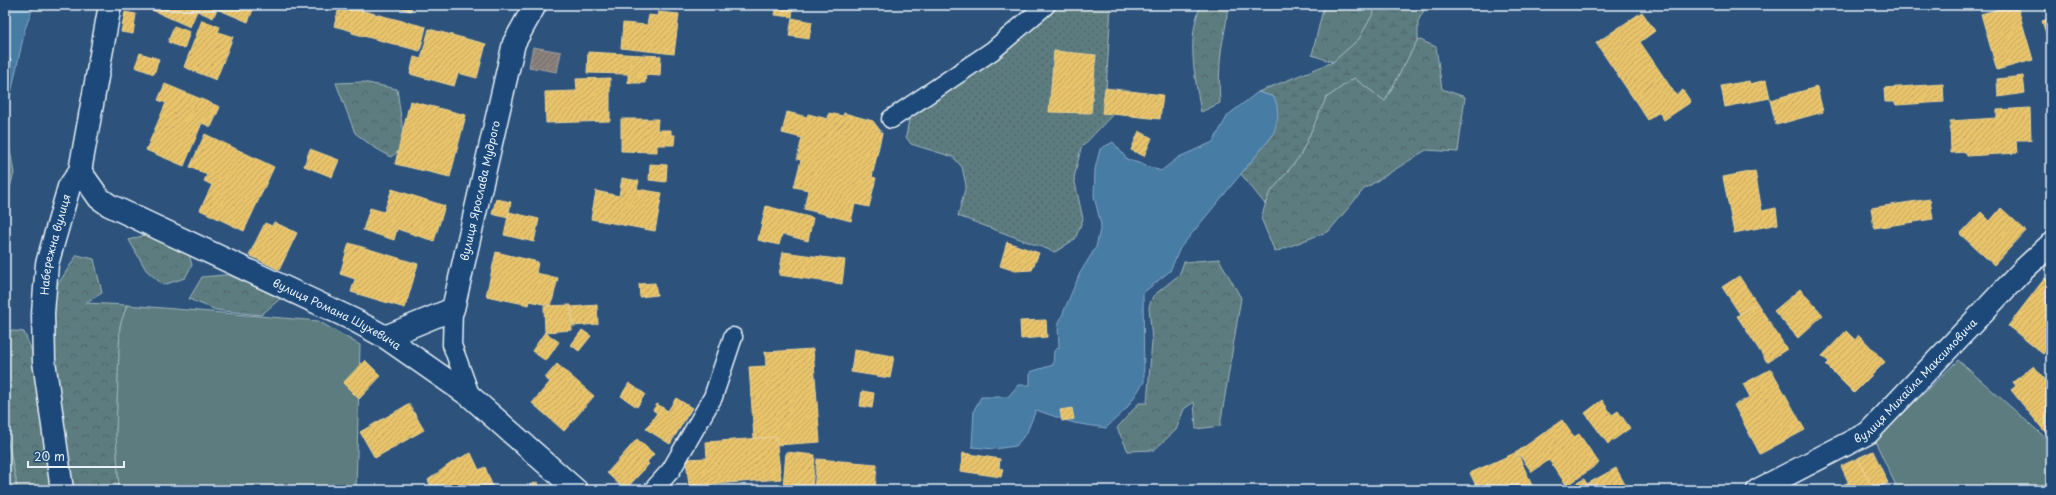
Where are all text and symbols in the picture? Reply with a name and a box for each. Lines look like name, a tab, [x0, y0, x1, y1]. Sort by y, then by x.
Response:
street label: вулиця Ярослава Мудрого	[455, 119, 504, 262]
street label: Набережна вулиця	[35, 192, 75, 296]
street label: вулиця Романа Шухевича	[270, 274, 405, 354]
street label: вулиця Михайла Максимовича	[1851, 314, 1981, 447]
scale bar	[28, 443, 124, 469]
text: 20 m	[34, 447, 65, 465]

